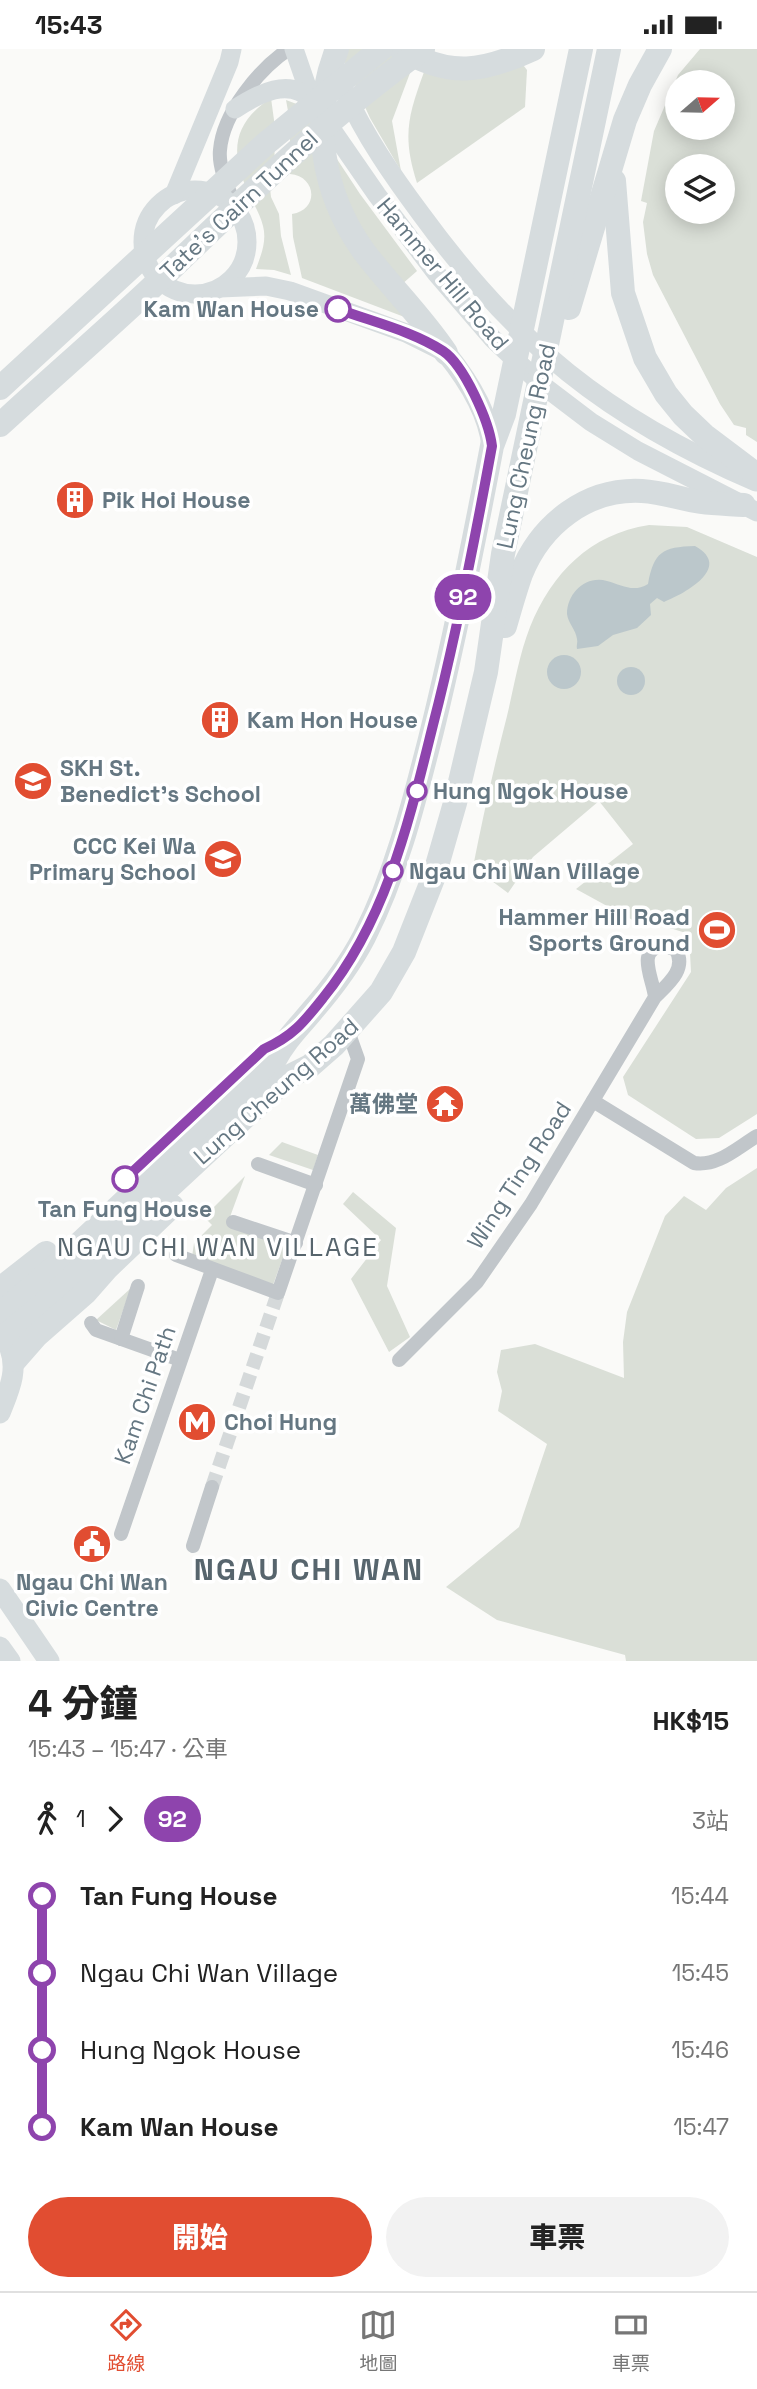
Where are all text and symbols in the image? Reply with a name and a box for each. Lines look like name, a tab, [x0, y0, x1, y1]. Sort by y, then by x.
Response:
text: 15:43	[35, 8, 102, 42]
north arrow	[665, 70, 735, 140]
map controls	[665, 70, 735, 224]
street label: Tate's Cairn Tunnel	[154, 124, 324, 286]
button: layers	[665, 154, 735, 224]
street label: Hammer Hill Road	[370, 191, 516, 357]
place label: Kam Wan House	[143, 294, 319, 324]
marker: Kam Wan House	[325, 296, 351, 322]
street label: Lung Cheung Road	[490, 341, 562, 551]
building icon: Pik Hoi House	[54, 479, 96, 521]
place label: Pik Hoi House	[102, 485, 251, 515]
line badge: 92	[432, 574, 494, 620]
text: 92	[448, 581, 478, 612]
building icon: Kam Hon House	[199, 699, 241, 741]
place label: Kam Hon House	[247, 705, 418, 735]
place label: SKH St. Benedict's School	[60, 753, 261, 809]
school or university icon: SKH St. Benedict's School	[12, 760, 54, 802]
place label: Hung Ngok House	[433, 776, 629, 806]
marker: Hung Ngok House	[407, 781, 427, 801]
place label: CCC Kei Wa Primary School	[29, 831, 196, 887]
school or university icon: CCC Kei Wa Primary School	[202, 838, 244, 880]
place label: Ngau Chi Wan Village	[409, 856, 640, 886]
marker: Ngau Chi Wan Village	[383, 861, 403, 881]
place label: Hammer Hill Road Sports Ground	[498, 902, 690, 958]
sports icon: Hammer Hill Road Sports Ground	[696, 909, 738, 951]
street label: Lung Cheung Road	[187, 1011, 365, 1171]
temple icon: 萬佛堂	[424, 1083, 466, 1125]
place label: 萬佛堂	[349, 1089, 418, 1119]
street label: Wing Ting Road	[460, 1095, 578, 1255]
marker: Tan Fung House	[112, 1166, 138, 1192]
place label: Tan Fung House	[38, 1194, 212, 1224]
district label: NGAU CHI WAN VILLAGE	[57, 1230, 379, 1264]
street label: Kam Chi Path	[107, 1322, 183, 1468]
metro station icon: Choi Hung	[176, 1401, 218, 1443]
place label: Choi Hung	[224, 1407, 337, 1437]
public building icon: Ngau Chi Wan Civic Centre	[71, 1523, 113, 1565]
district label: NGAU CHI WAN	[194, 1550, 424, 1589]
place label: Ngau Chi Wan Civic Centre	[16, 1567, 168, 1623]
text: 4 分鐘	[28, 1680, 138, 1728]
text: HK$15	[653, 1704, 729, 1738]
text: 15:43 – 15:47 · 公車	[28, 1734, 228, 1764]
icon: walk	[28, 1800, 66, 1838]
icon: forward	[96, 1800, 134, 1838]
text: 92	[158, 1803, 187, 1834]
text: 1	[76, 1804, 86, 1834]
text: 3站	[692, 1806, 729, 1836]
text: Tan Fung House	[80, 1879, 277, 1913]
text: 15:44	[671, 1881, 729, 1911]
text: Ngau Chi Wan Village	[80, 1956, 338, 1990]
text: 15:45	[672, 1958, 729, 1988]
text: Hung Ngok House	[80, 2033, 301, 2067]
text: 15:46	[671, 2035, 729, 2065]
text: Kam Wan House	[80, 2110, 278, 2144]
text: 15:47	[673, 2112, 729, 2142]
button: 開始	[28, 2197, 372, 2277]
button: 車票	[386, 2197, 729, 2277]
tab: 路線	[107, 2306, 145, 2376]
tab: 地圖	[359, 2306, 398, 2376]
tab: 車票	[612, 2306, 650, 2376]

